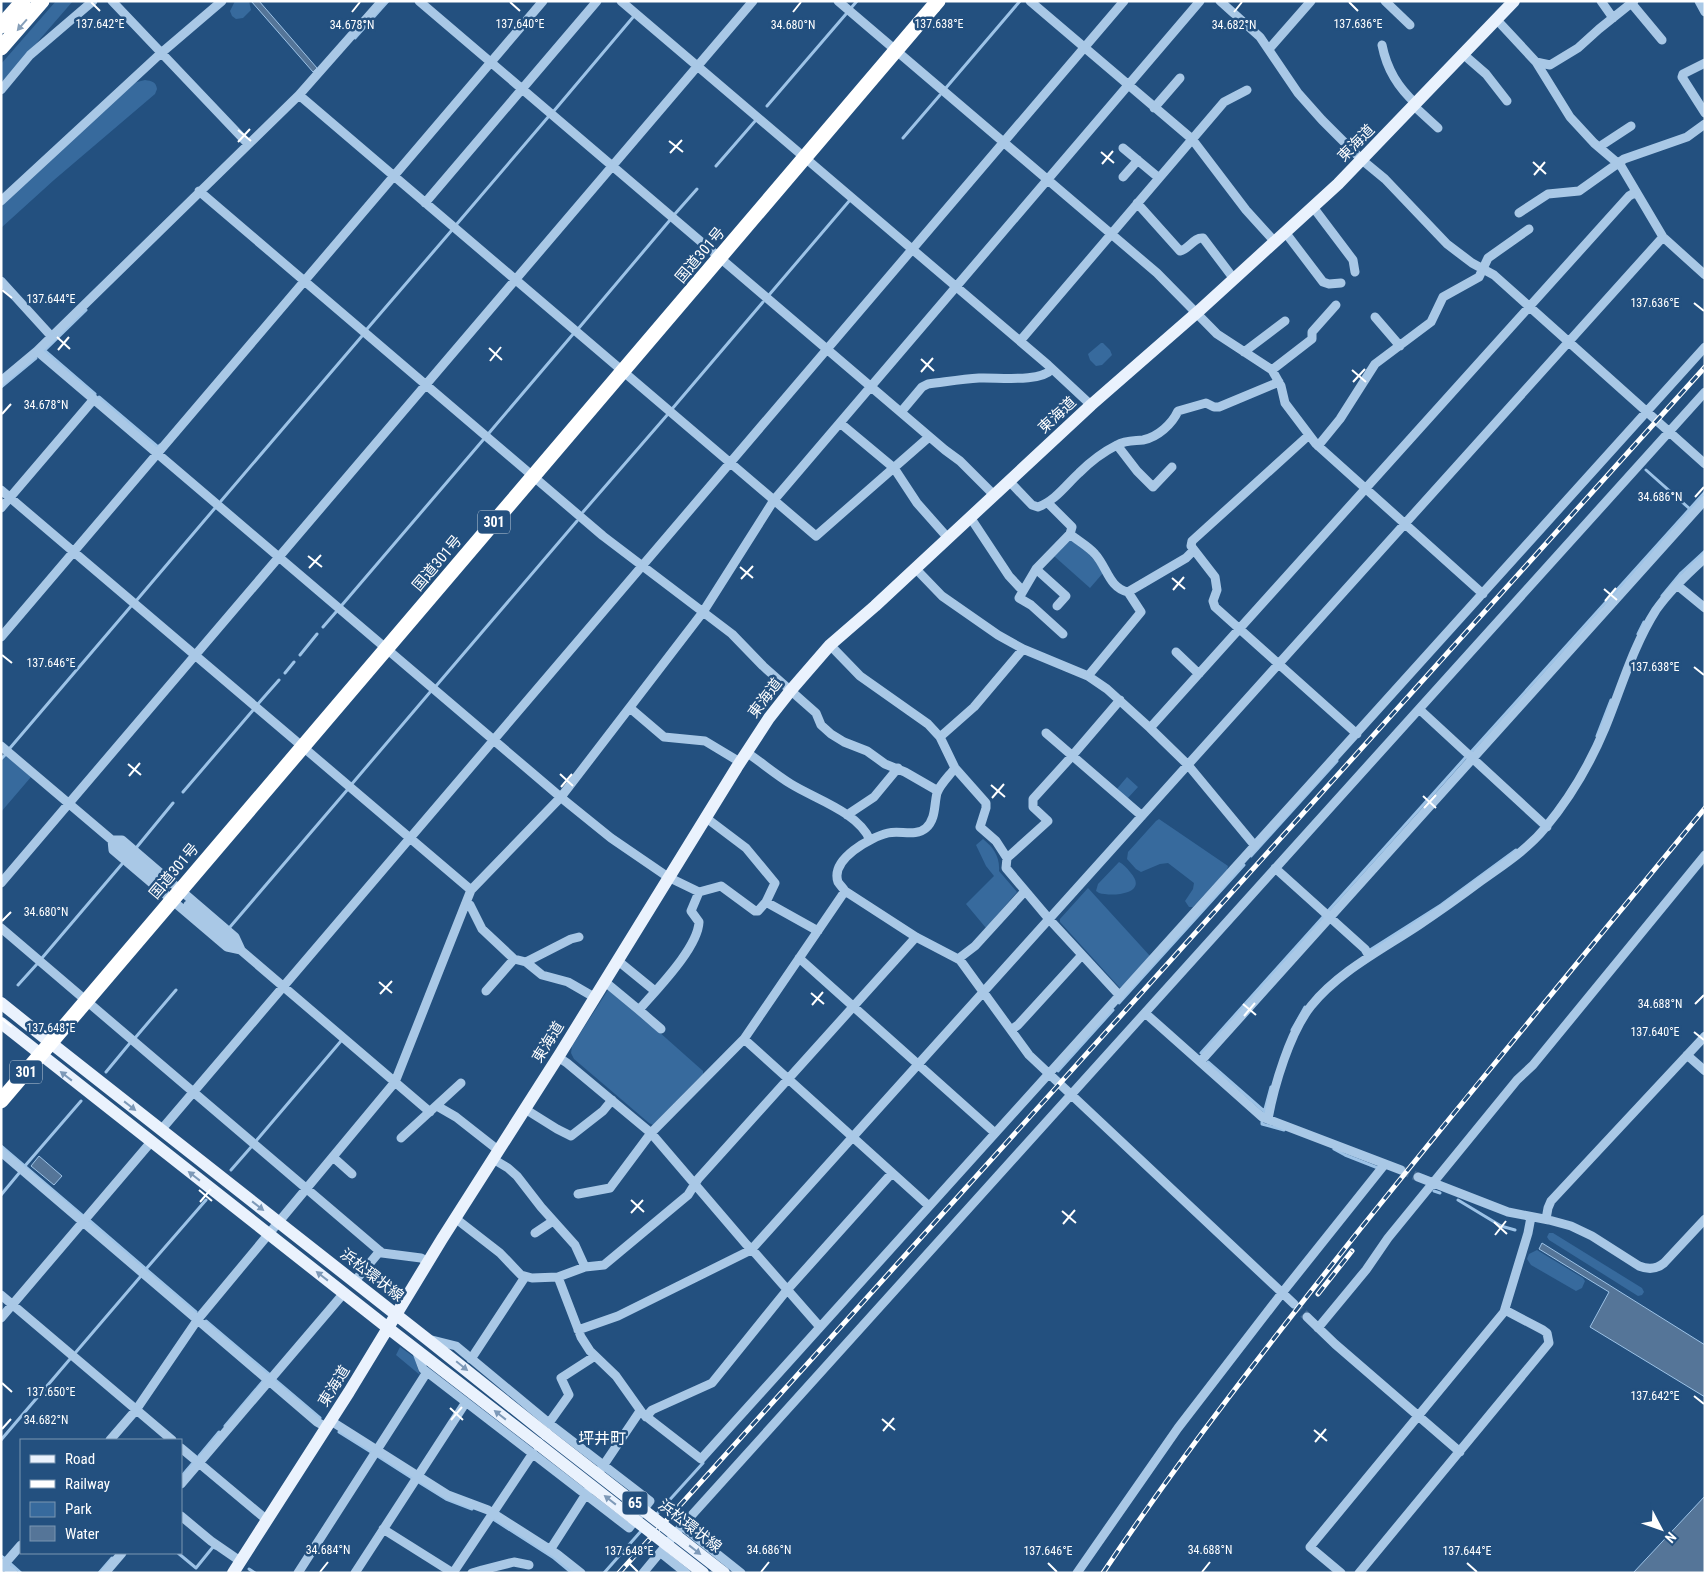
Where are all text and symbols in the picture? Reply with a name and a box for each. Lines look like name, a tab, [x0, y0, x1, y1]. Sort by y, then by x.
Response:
text: 137.642°E	[75, 17, 125, 31]
text: 137.640°E	[495, 17, 545, 31]
text: 137.638°E	[914, 17, 964, 31]
text: 137.636°E	[1333, 17, 1383, 31]
one-way arrow	[16, 18, 28, 30]
text: 34.678°N	[330, 18, 374, 32]
text: 34.680°N	[771, 18, 815, 32]
text: 34.682°N	[1212, 18, 1256, 32]
street label: 東海道	[1334, 121, 1378, 165]
street label: 国道301号	[672, 223, 728, 287]
text: 137.644°E	[26, 292, 76, 306]
text: 137.636°E	[1630, 296, 1680, 310]
street label: 東海道	[1034, 393, 1080, 437]
text: 34.678°N	[24, 398, 68, 412]
text: 34.686°N	[1638, 490, 1682, 504]
road number: 301	[478, 511, 510, 534]
street label: 国道301号	[409, 531, 465, 595]
text: 137.646°E	[26, 656, 76, 670]
text: 137.638°E	[1630, 660, 1680, 674]
street label: 東海道	[744, 675, 786, 721]
street label: 国道301号	[146, 839, 202, 903]
text: 34.680°N	[24, 905, 68, 919]
text: 34.688°N	[1638, 997, 1682, 1011]
street label: 東海道	[528, 1018, 568, 1066]
text: 137.648°E	[26, 1021, 76, 1035]
text: 137.640°E	[1630, 1025, 1680, 1039]
road number: 301	[10, 1060, 42, 1084]
one-way arrow	[60, 1070, 73, 1081]
one-way arrow	[123, 1101, 137, 1111]
one-way arrow	[187, 1171, 201, 1181]
one-way arrow	[251, 1201, 264, 1212]
street label: 浜松環状線	[337, 1245, 407, 1305]
one-way arrow	[316, 1271, 329, 1282]
one-way arrow	[455, 1361, 468, 1372]
street label: 東海道	[314, 1362, 354, 1410]
text: 137.650°E	[26, 1385, 76, 1399]
text: 137.642°E	[1630, 1389, 1680, 1403]
one-way arrow	[494, 1409, 507, 1420]
text: 34.682°N	[24, 1413, 68, 1427]
district label: 坪井町	[578, 1429, 626, 1448]
legend	[20, 1439, 182, 1554]
text: Road	[65, 1450, 95, 1468]
text: Railway	[65, 1475, 110, 1493]
road number: 65	[622, 1492, 648, 1515]
one-way arrow	[604, 1494, 617, 1505]
street label: 浜松環状線	[655, 1496, 725, 1556]
text: Park	[65, 1500, 92, 1518]
north arrow	[1636, 1504, 1686, 1554]
text: Water	[65, 1525, 100, 1543]
text: N	[1662, 1529, 1680, 1546]
text: 34.684°N	[306, 1543, 350, 1557]
text: 34.686°N	[747, 1543, 791, 1557]
text: 34.688°N	[1188, 1543, 1232, 1557]
text: 137.648°E	[604, 1544, 654, 1558]
text: 137.646°E	[1023, 1544, 1073, 1558]
text: 137.644°E	[1442, 1544, 1492, 1558]
one-way arrow	[688, 1545, 701, 1556]

